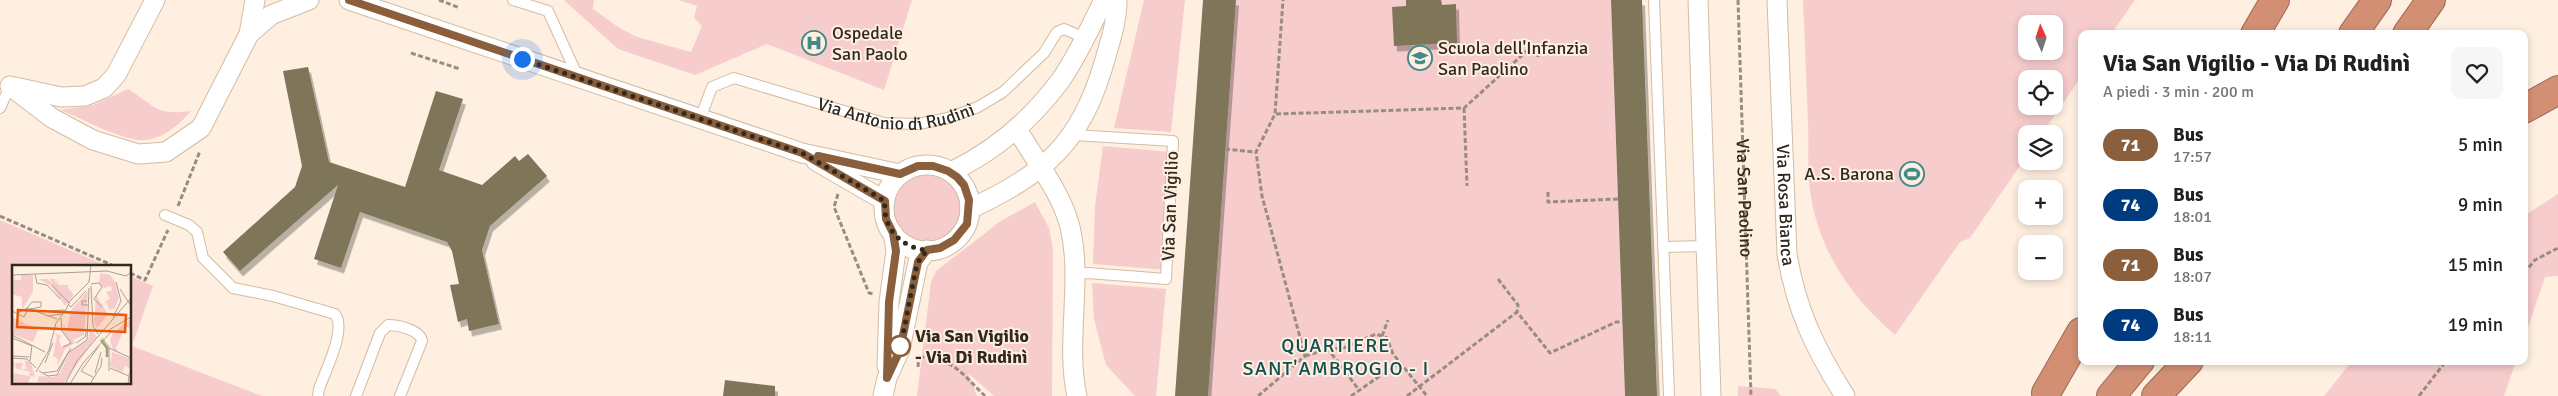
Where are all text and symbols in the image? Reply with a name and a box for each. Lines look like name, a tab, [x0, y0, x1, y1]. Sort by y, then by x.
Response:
north arrow	[2018, 15, 2062, 60]
map controls	[2018, 15, 2063, 280]
place label: Ospedale San Paolo	[832, 22, 908, 65]
hospital icon: Ospedale San Paolo	[801, 30, 827, 56]
place label: Scuola dell'Infanzia San Paolino	[1438, 37, 1588, 80]
school or university icon: Scuola dell'Infanzia San Paolino	[1407, 45, 1433, 71]
your location	[510, 47, 535, 72]
button: heart	[2451, 47, 2503, 99]
text: Via San Vigilio - Via Di Rudinì	[2103, 48, 2410, 78]
button: locate	[2018, 70, 2063, 115]
text: A piedi · 3 min · 200 m	[2103, 82, 2254, 102]
street label: Via Antonio di Rudinì	[815, 93, 977, 135]
text: Bus	[2173, 123, 2204, 147]
button: layers	[2018, 125, 2063, 170]
text: 5 min	[2458, 133, 2503, 157]
text: 71	[2121, 134, 2140, 156]
street label: Via San Paolino	[1732, 138, 1757, 258]
street label: Via Rosa Bianca	[1772, 144, 1800, 268]
text: 17:57	[2173, 147, 2212, 167]
street label: Via San Vigilio	[1157, 151, 1183, 261]
sports icon: A.S. Barona	[1899, 161, 1925, 187]
place label: A.S. Barona	[1804, 163, 1894, 185]
button: +	[2018, 180, 2063, 225]
text: Bus	[2173, 183, 2204, 207]
text: 9 min	[2458, 193, 2503, 217]
text: 74	[2121, 194, 2140, 216]
text: 18:01	[2173, 207, 2212, 227]
button: −	[2018, 235, 2063, 280]
text: Bus	[2173, 243, 2204, 267]
text: 15 min	[2448, 253, 2503, 277]
text: 71	[2121, 254, 2140, 276]
inset map	[12, 265, 131, 384]
text: 18:07	[2173, 267, 2212, 287]
text: Bus	[2173, 303, 2204, 327]
text: 19 min	[2448, 313, 2503, 337]
text: 74	[2121, 314, 2140, 336]
place label: Via San Vigilio - Via Di Rudinì	[915, 325, 1029, 368]
text: 18:11	[2173, 327, 2212, 347]
district label: QUARTIERE SANT'AMBROGIO - I	[1243, 333, 1429, 381]
marker: Via San Vigilio - Via Di Rudinì	[889, 335, 911, 357]

